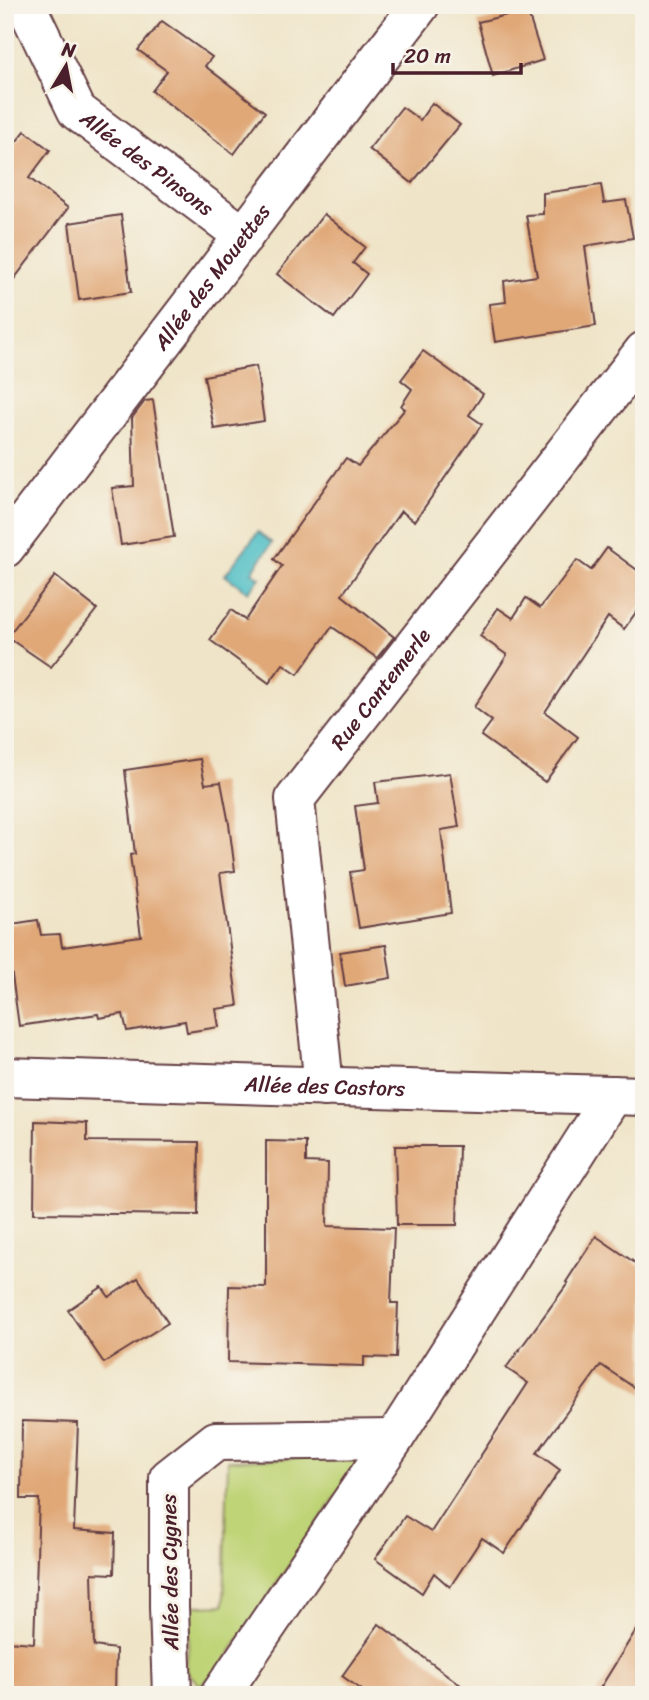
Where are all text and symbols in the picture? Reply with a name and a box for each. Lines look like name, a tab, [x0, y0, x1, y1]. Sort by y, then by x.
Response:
north arrow	[32, 32, 102, 102]
text: N	[59, 32, 79, 67]
scale bar	[393, 32, 521, 76]
text: 20 m	[404, 37, 451, 75]
street label: Allée des Pinsons	[71, 100, 223, 227]
street label: Allée des Mouettes	[143, 195, 281, 360]
street label: Rue Cantemerle	[321, 619, 441, 759]
street label: Allée des Castors	[243, 1065, 406, 1108]
street label: Allée des Cygnes	[150, 1493, 190, 1651]

